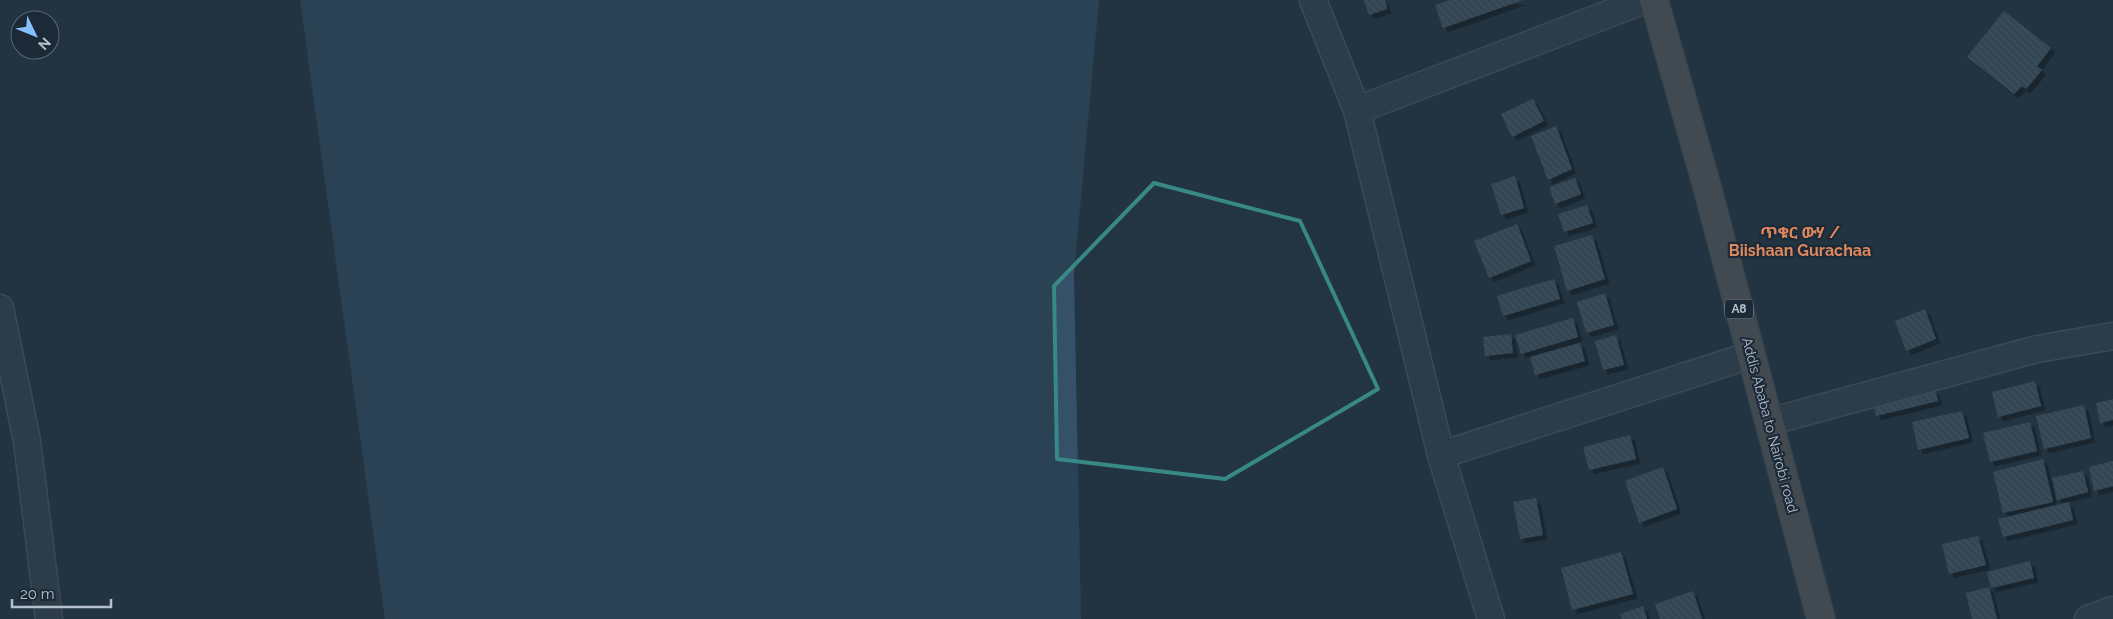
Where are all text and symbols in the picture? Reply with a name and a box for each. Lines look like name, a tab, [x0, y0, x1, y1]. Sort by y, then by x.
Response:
north arrow	[10, 10, 60, 60]
text: N	[35, 35, 54, 53]
district label: ጥቁር ውሃ / Biishaan Gurachaa	[1729, 223, 1871, 260]
road number: A8	[1725, 300, 1753, 318]
street label: Addis Ababa to Nairobi road	[1739, 336, 1801, 514]
scale bar	[12, 576, 111, 608]
text: 20 m	[20, 585, 55, 603]

